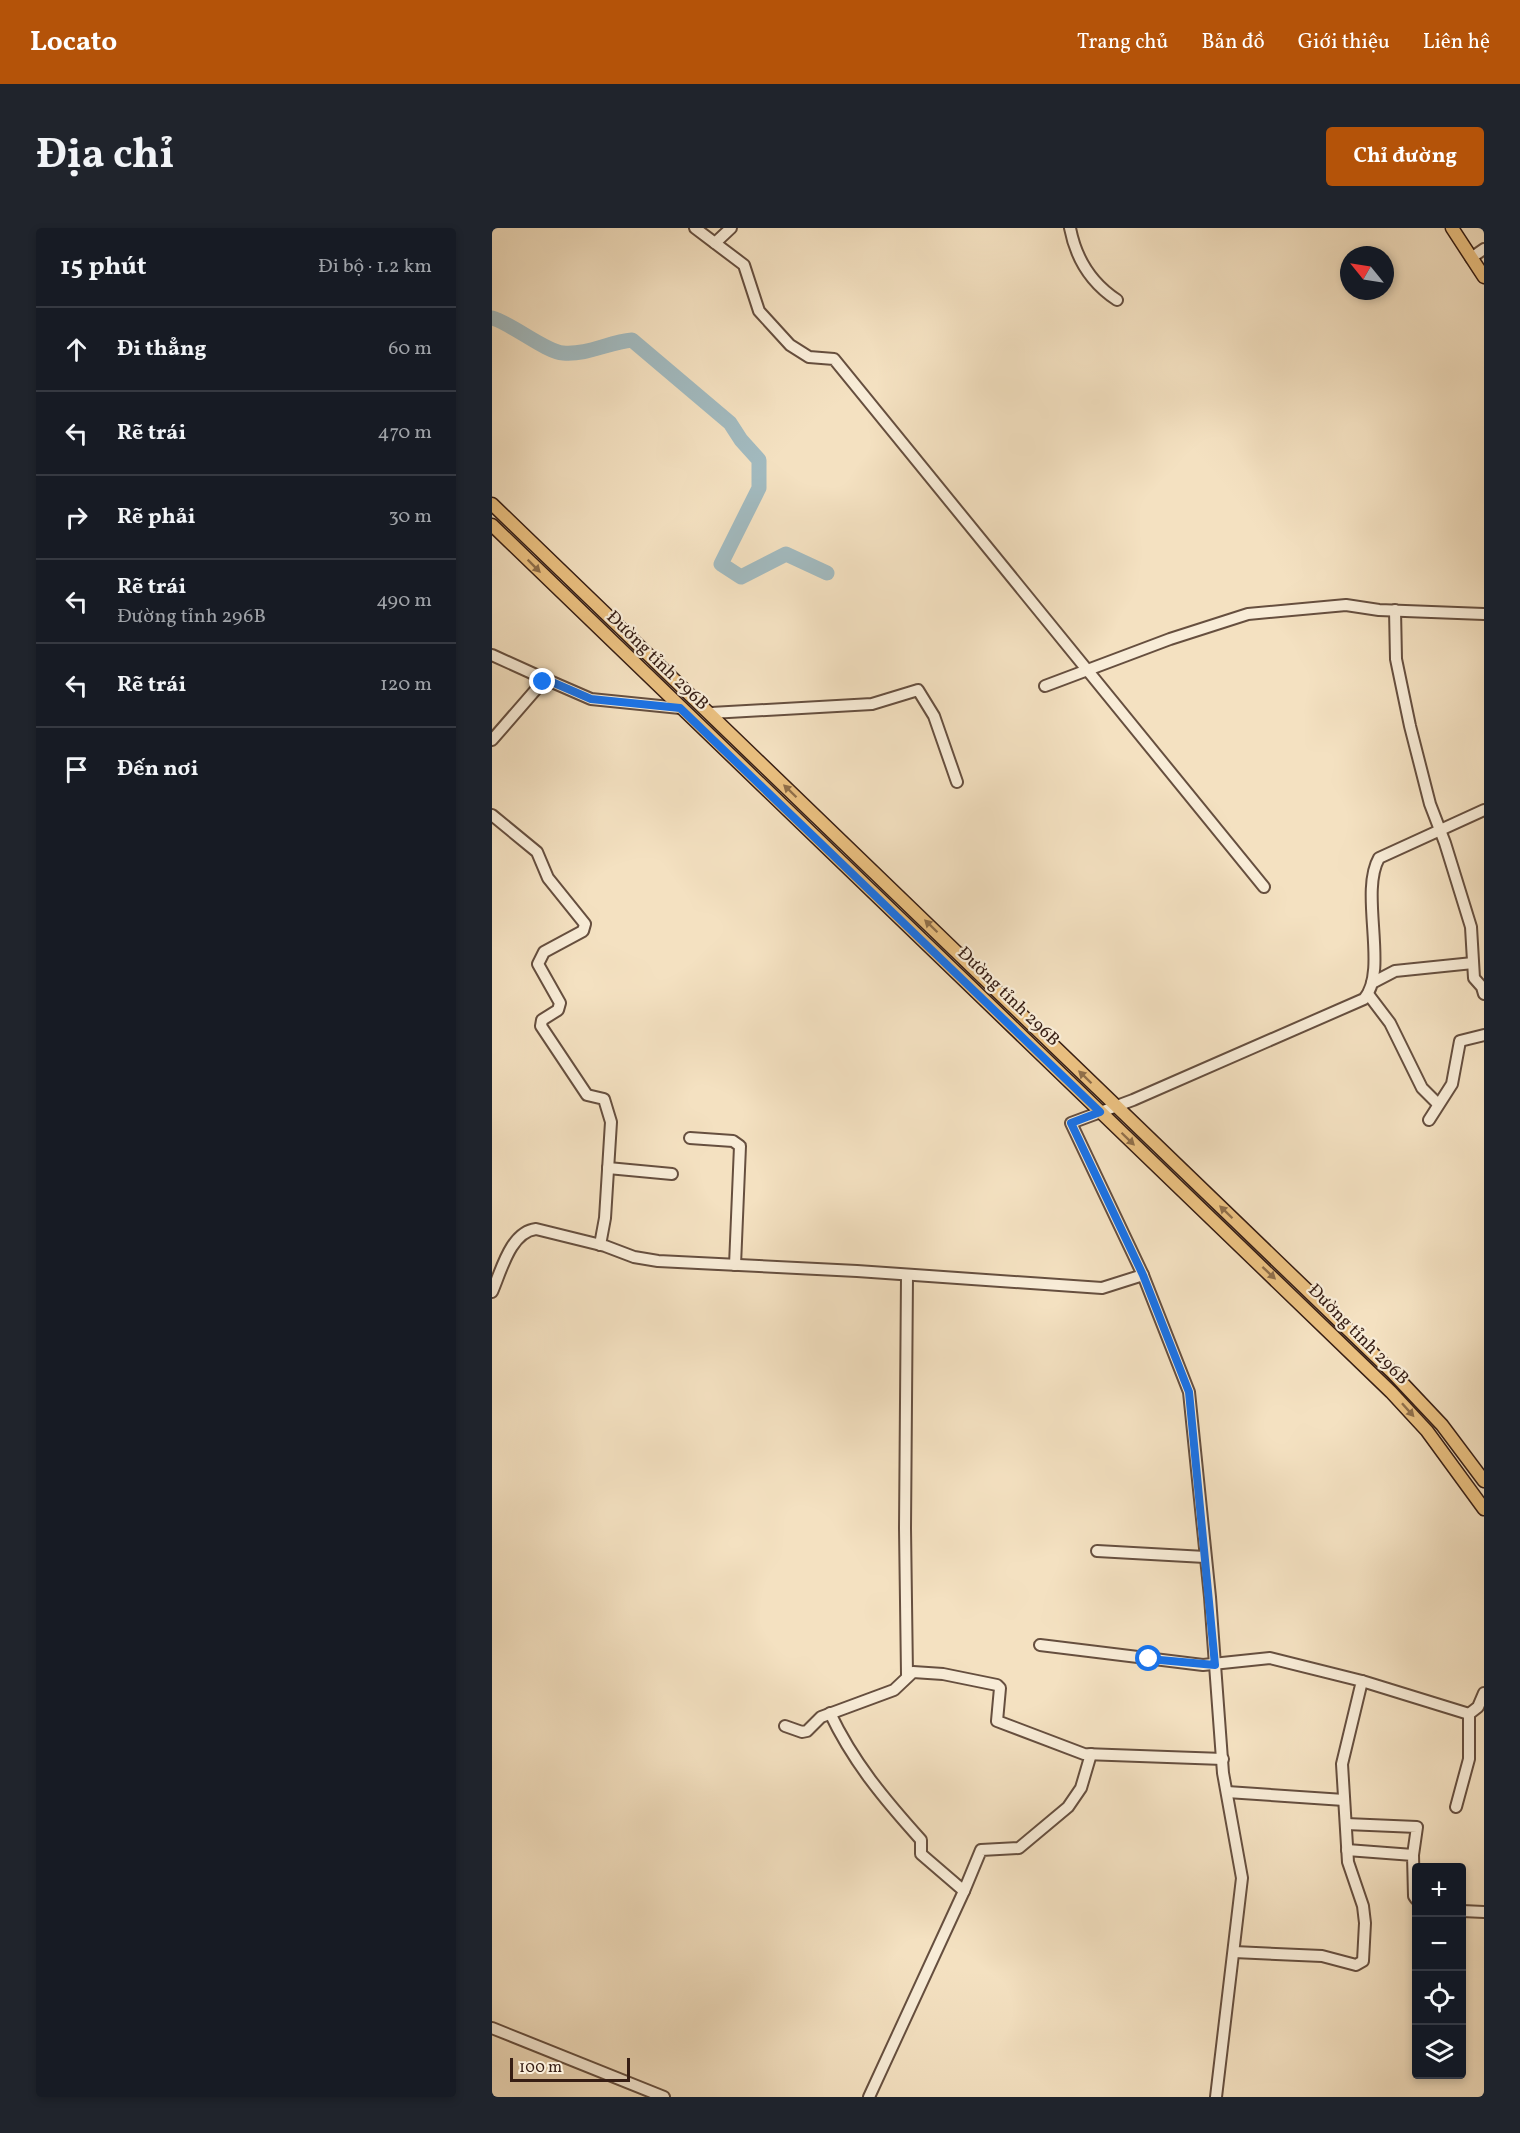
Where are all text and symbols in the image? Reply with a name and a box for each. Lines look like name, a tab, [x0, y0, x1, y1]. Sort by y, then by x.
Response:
text: Locato	[30, 23, 117, 62]
text: Trang chủ	[1077, 28, 1168, 57]
text: Bản đồ	[1201, 28, 1265, 57]
text: Giới thiệu	[1298, 28, 1390, 57]
text: Liên hệ	[1423, 28, 1490, 57]
text: Địa chỉ	[36, 127, 174, 186]
button: Chỉ đường	[1326, 127, 1484, 186]
north arrow	[1340, 246, 1394, 300]
text: 15 phút	[60, 249, 147, 285]
text: Đi bộ · 1.2 km	[318, 253, 432, 281]
icon: ahead	[60, 333, 93, 366]
text: Đi thẳng	[117, 334, 207, 365]
text: 60 m	[388, 335, 432, 363]
icon: left	[60, 417, 93, 450]
text: Rẽ trái	[117, 418, 186, 449]
text: 470 m	[377, 419, 432, 447]
icon: right	[60, 501, 93, 534]
text: Rẽ phải	[117, 502, 196, 533]
text: 30 m	[388, 503, 432, 531]
one-way arrow	[526, 559, 540, 573]
text: Rẽ trái	[117, 572, 186, 603]
icon: left	[60, 585, 93, 618]
text: 490 m	[376, 587, 432, 615]
text: Đường tỉnh 296B	[117, 603, 266, 631]
street label: Đường tỉnh 296B	[600, 605, 714, 717]
route end	[529, 668, 555, 694]
icon: left	[60, 669, 93, 702]
text: Rẽ trái	[117, 670, 186, 701]
text: 120 m	[380, 671, 432, 699]
icon: arrive	[60, 753, 93, 786]
text: Đến nơi	[117, 754, 199, 785]
one-way arrow	[784, 784, 798, 798]
one-way arrow	[923, 919, 938, 933]
street label: Đường tỉnh 296B	[951, 941, 1065, 1053]
one-way arrow	[1079, 1070, 1093, 1084]
one-way arrow	[1120, 1132, 1135, 1146]
one-way arrow	[1220, 1205, 1234, 1219]
one-way arrow	[1261, 1266, 1276, 1279]
street label: Đường tỉnh 296B	[1302, 1279, 1414, 1391]
one-way arrow	[1401, 1402, 1414, 1417]
route start	[1135, 1645, 1161, 1671]
map controls	[1412, 1863, 1466, 2079]
button: +	[1412, 1863, 1466, 1917]
button: −	[1412, 1917, 1466, 1971]
button: locate	[1412, 1971, 1466, 2025]
button: layers	[1412, 2025, 1466, 2079]
scale bar	[510, 2055, 630, 2082]
text: 100 m	[519, 2057, 562, 2079]

